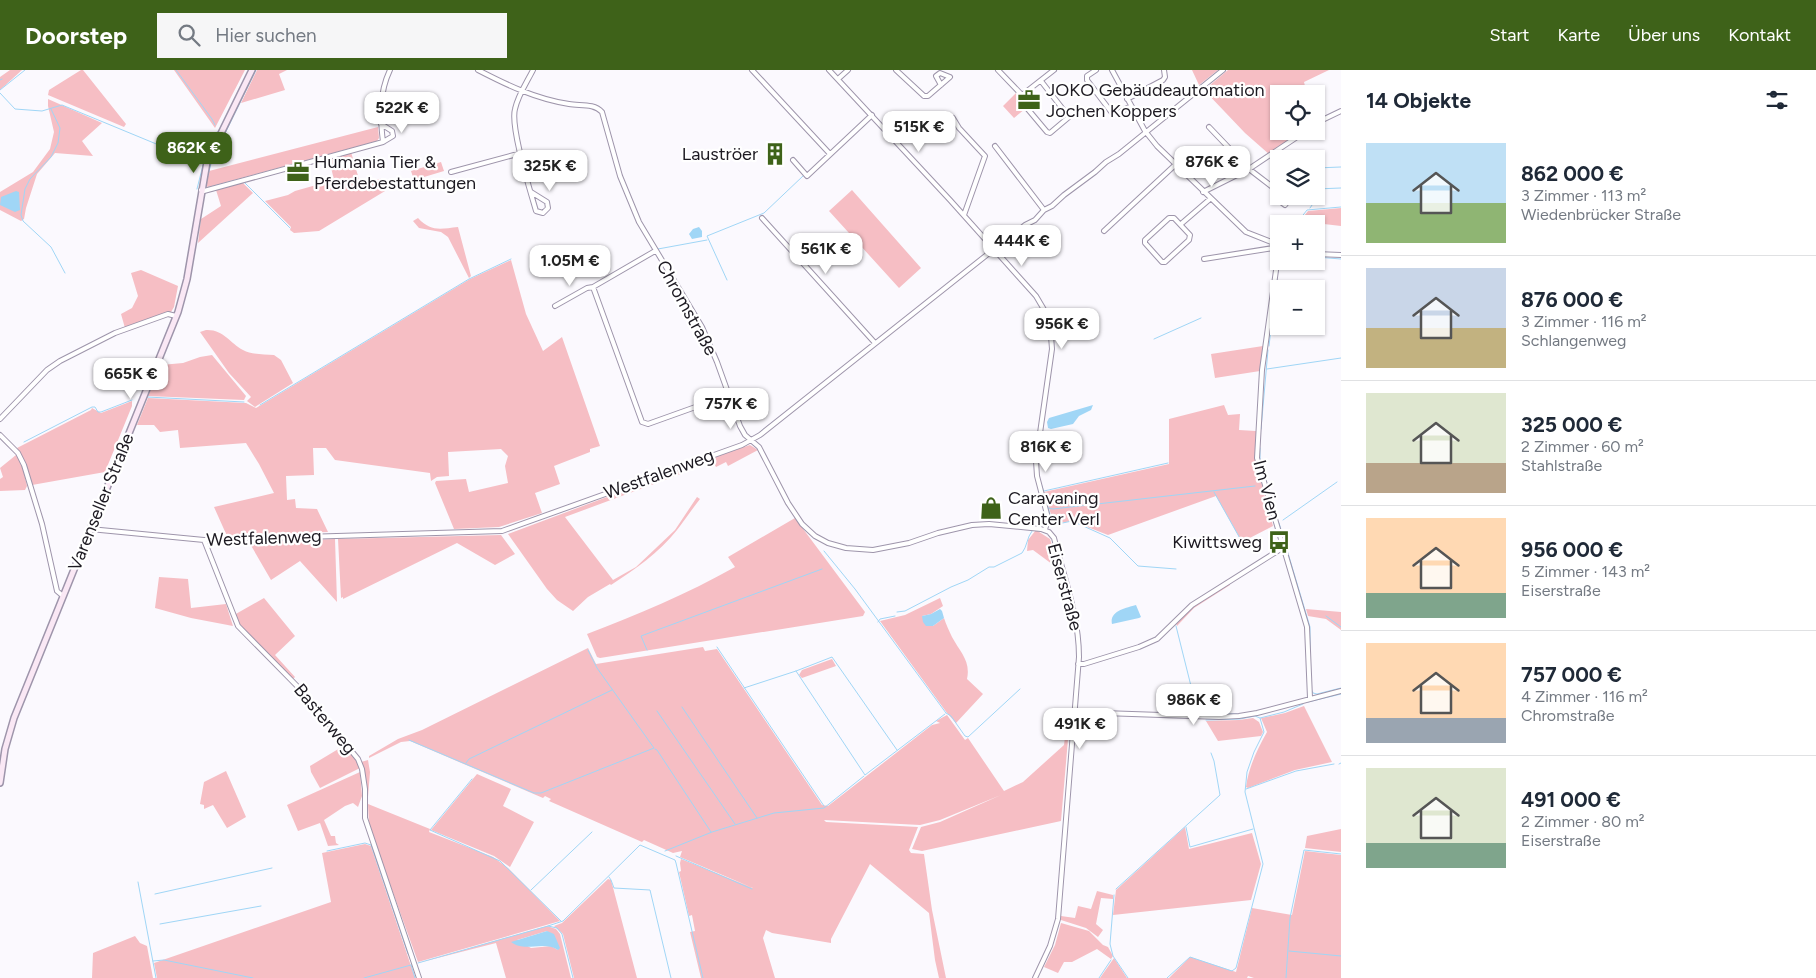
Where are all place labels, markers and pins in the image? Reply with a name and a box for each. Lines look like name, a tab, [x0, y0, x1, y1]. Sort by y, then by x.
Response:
place label: JOKO Gebäudeautomation Jochen Koppers	[1046, 79, 1265, 122]
office icon: JOKO Gebäudeautomation Jochen Koppers	[1016, 87, 1042, 113]
pin: 522K €	[361, 92, 443, 134]
pin: 515K €	[878, 111, 960, 153]
pin: 862K €	[153, 132, 235, 174]
building icon: Lauströer	[762, 141, 788, 167]
place label: Lauströer	[682, 143, 758, 165]
pin: 876K €	[1171, 146, 1253, 188]
pin: 325K €	[509, 150, 591, 192]
place label: Humania Tier & Pferdebestattungen	[314, 151, 476, 194]
office icon: Humania Tier & Pferdebestattungen	[285, 159, 311, 185]
pin: 444K €	[981, 224, 1063, 267]
pin: 561K €	[785, 232, 867, 275]
pin: 1.05M €	[524, 244, 616, 287]
pin: 956K €	[1021, 308, 1103, 350]
pin: 665K €	[90, 358, 172, 400]
pin: 757K €	[690, 388, 772, 430]
pin: 816K €	[1005, 430, 1087, 473]
place label: Caravaning Center Verl	[1008, 487, 1100, 530]
shop icon: Caravaning Center Verl	[978, 495, 1004, 521]
bus stop icon: Kiwittsweg	[1266, 529, 1292, 555]
place label: Kiwittsweg	[1172, 531, 1262, 553]
pin: 986K €	[1153, 684, 1235, 726]
pin: 491K €	[1039, 708, 1121, 750]

